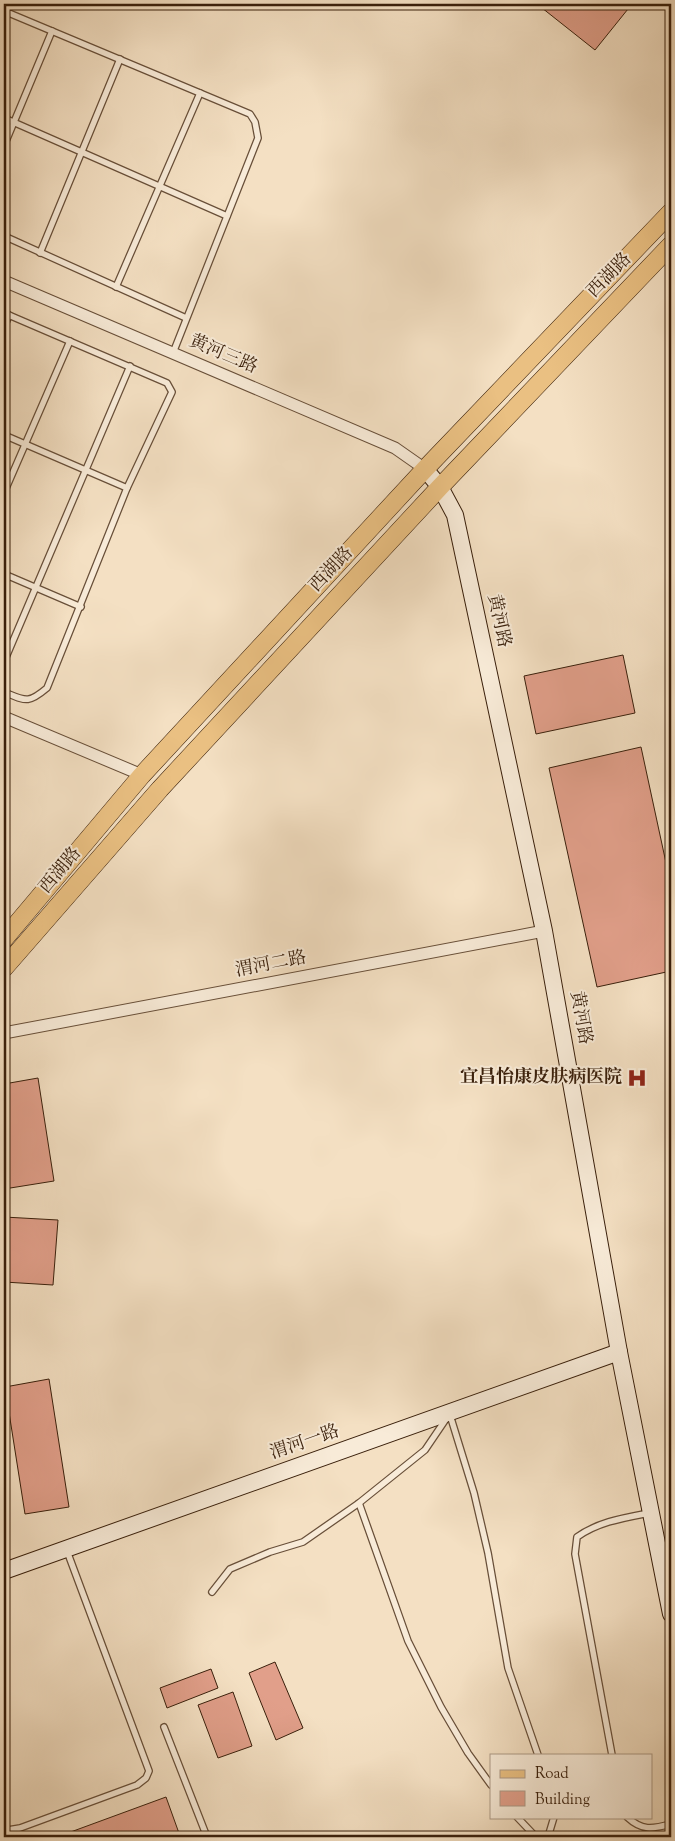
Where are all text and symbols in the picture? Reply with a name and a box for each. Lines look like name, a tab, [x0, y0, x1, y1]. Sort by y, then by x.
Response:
street label: 西湖路	[582, 248, 638, 304]
street label: 黄河三路	[185, 329, 261, 381]
street label: 西湖路	[304, 541, 360, 599]
street label: 黄河路	[480, 592, 516, 650]
street label: 西湖路	[34, 842, 88, 900]
street label: 渭河二路	[233, 945, 309, 985]
street label: 黄河路	[563, 989, 597, 1047]
place label: 宜昌怡康皮肤病医院	[460, 1065, 622, 1091]
hospital icon: 宜昌怡康皮肤病医院	[626, 1067, 648, 1089]
street label: 渭河一路	[267, 1419, 343, 1467]
legend	[490, 1754, 652, 1818]
text: Road	[535, 1764, 569, 1785]
text: Building	[535, 1790, 590, 1811]

